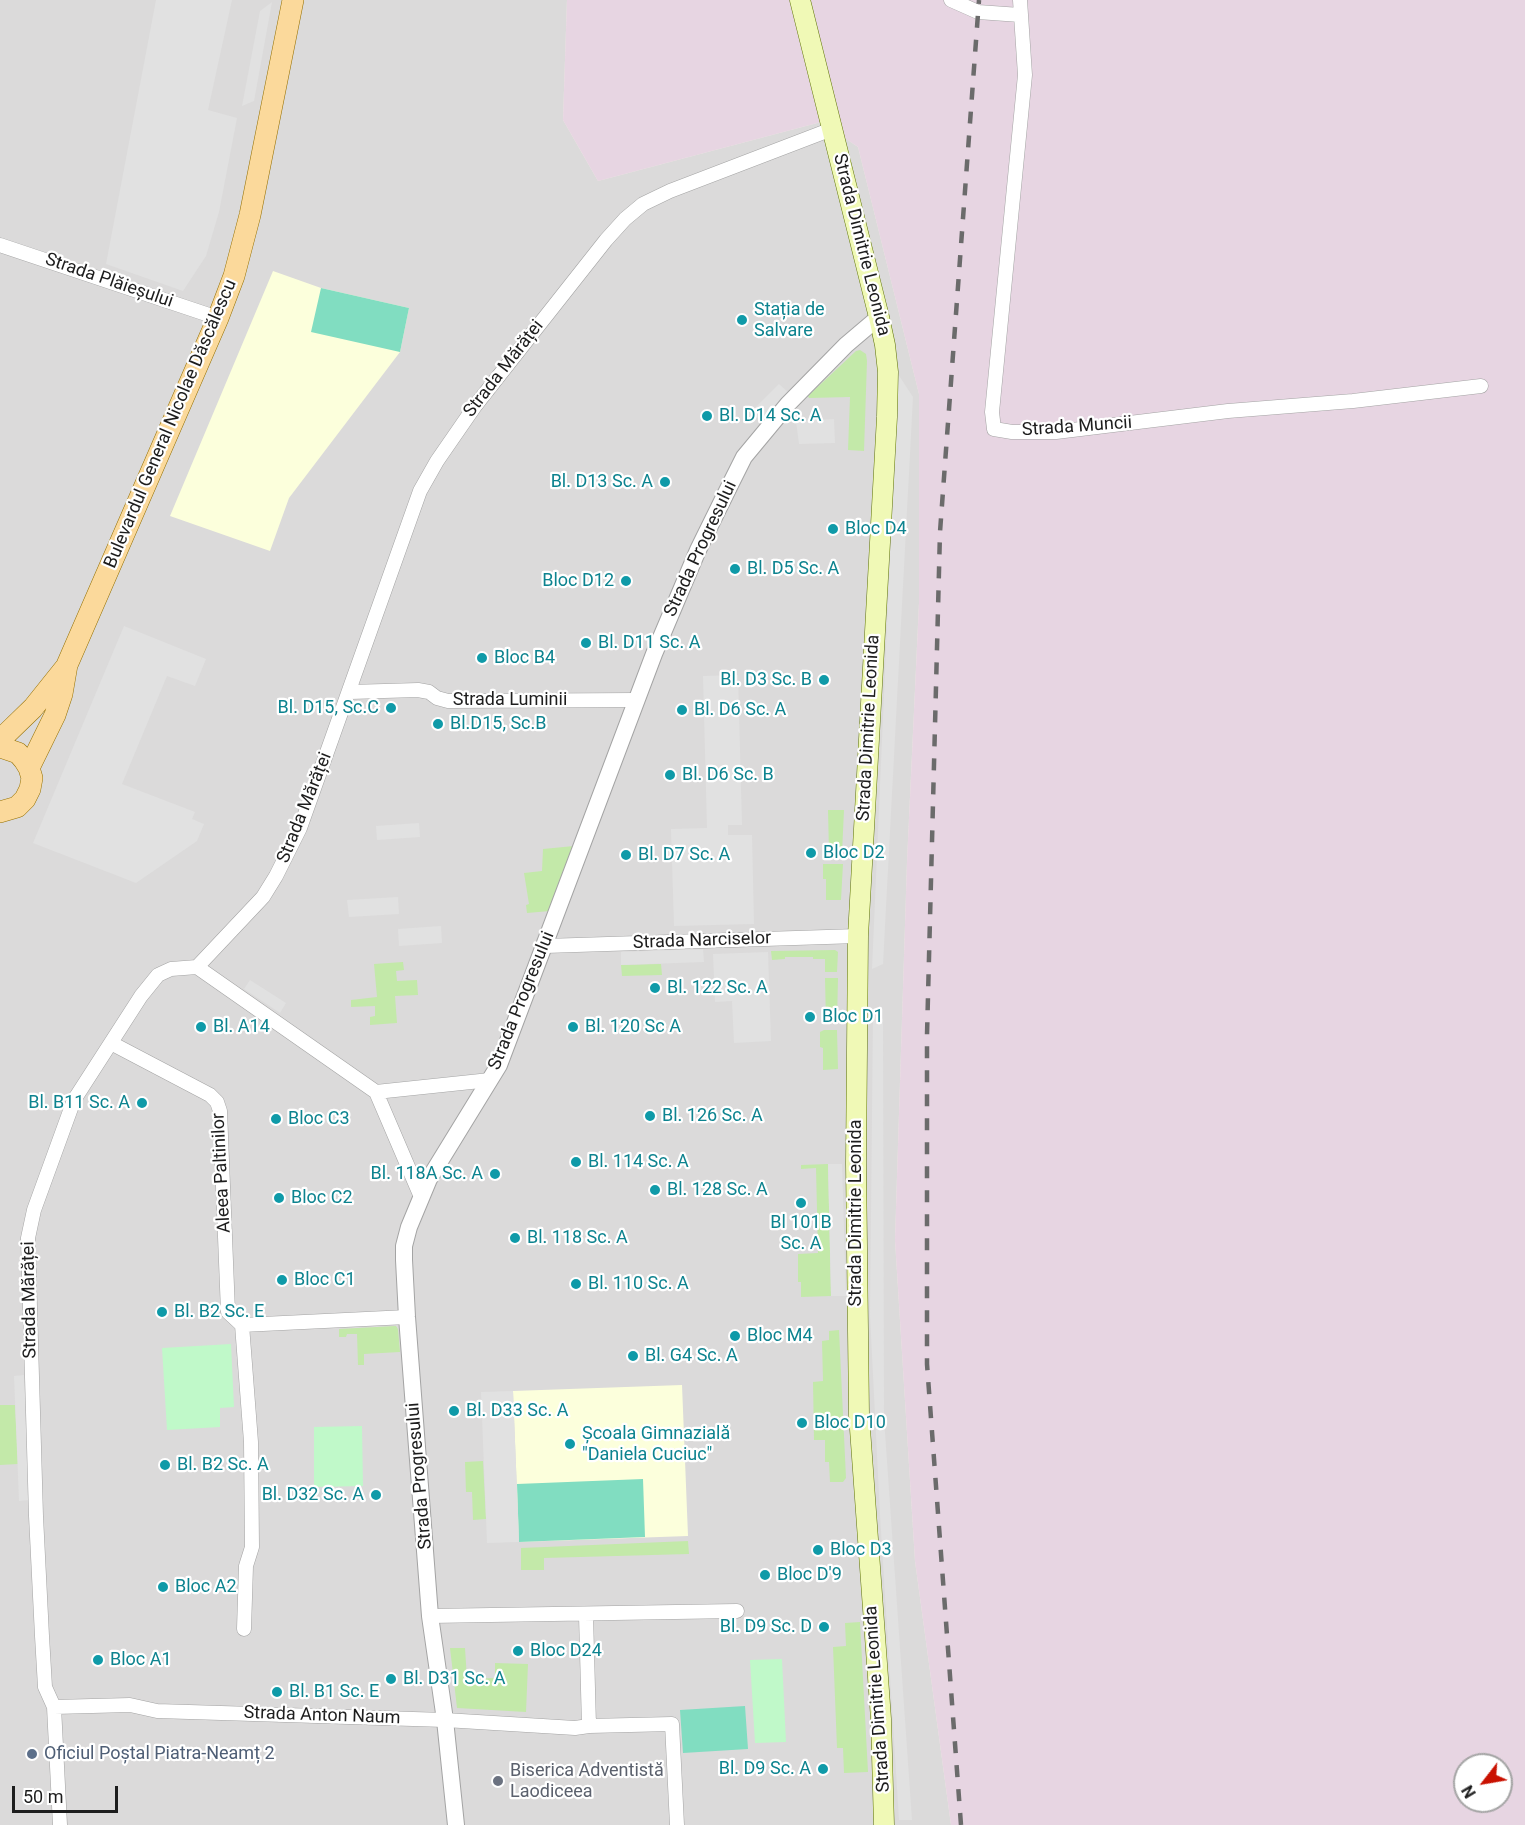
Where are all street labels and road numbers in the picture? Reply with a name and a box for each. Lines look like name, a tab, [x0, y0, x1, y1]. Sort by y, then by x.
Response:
street label: Strada Dimitrie Leonida	[828, 152, 894, 338]
street label: Strada Plăieșului	[42, 249, 176, 313]
street label: Bulevardul General Nicolae Dăscălescu	[100, 276, 242, 572]
street label: Strada Mărăței	[459, 316, 549, 422]
street label: Strada Muncii	[1021, 412, 1133, 442]
street label: Strada Progresului	[660, 478, 742, 620]
street label: Strada Dimitrie Leonida	[853, 634, 885, 822]
street label: Strada Luminii	[453, 689, 567, 711]
street label: Strada Mărăței	[273, 750, 337, 866]
street label: Strada Narciselor	[632, 928, 772, 954]
street label: Strada Progresului	[484, 929, 560, 1073]
street label: Aleea Paltinilor	[208, 1112, 236, 1234]
street label: Strada Dimitrie Leonida	[845, 1119, 867, 1307]
street label: Strada Mărăței	[18, 1241, 42, 1359]
street label: Strada Progresului	[403, 1402, 437, 1550]
street label: Strada Dimitrie Leonida	[861, 1605, 895, 1793]
street label: Strada Anton Naum	[243, 1702, 401, 1730]

